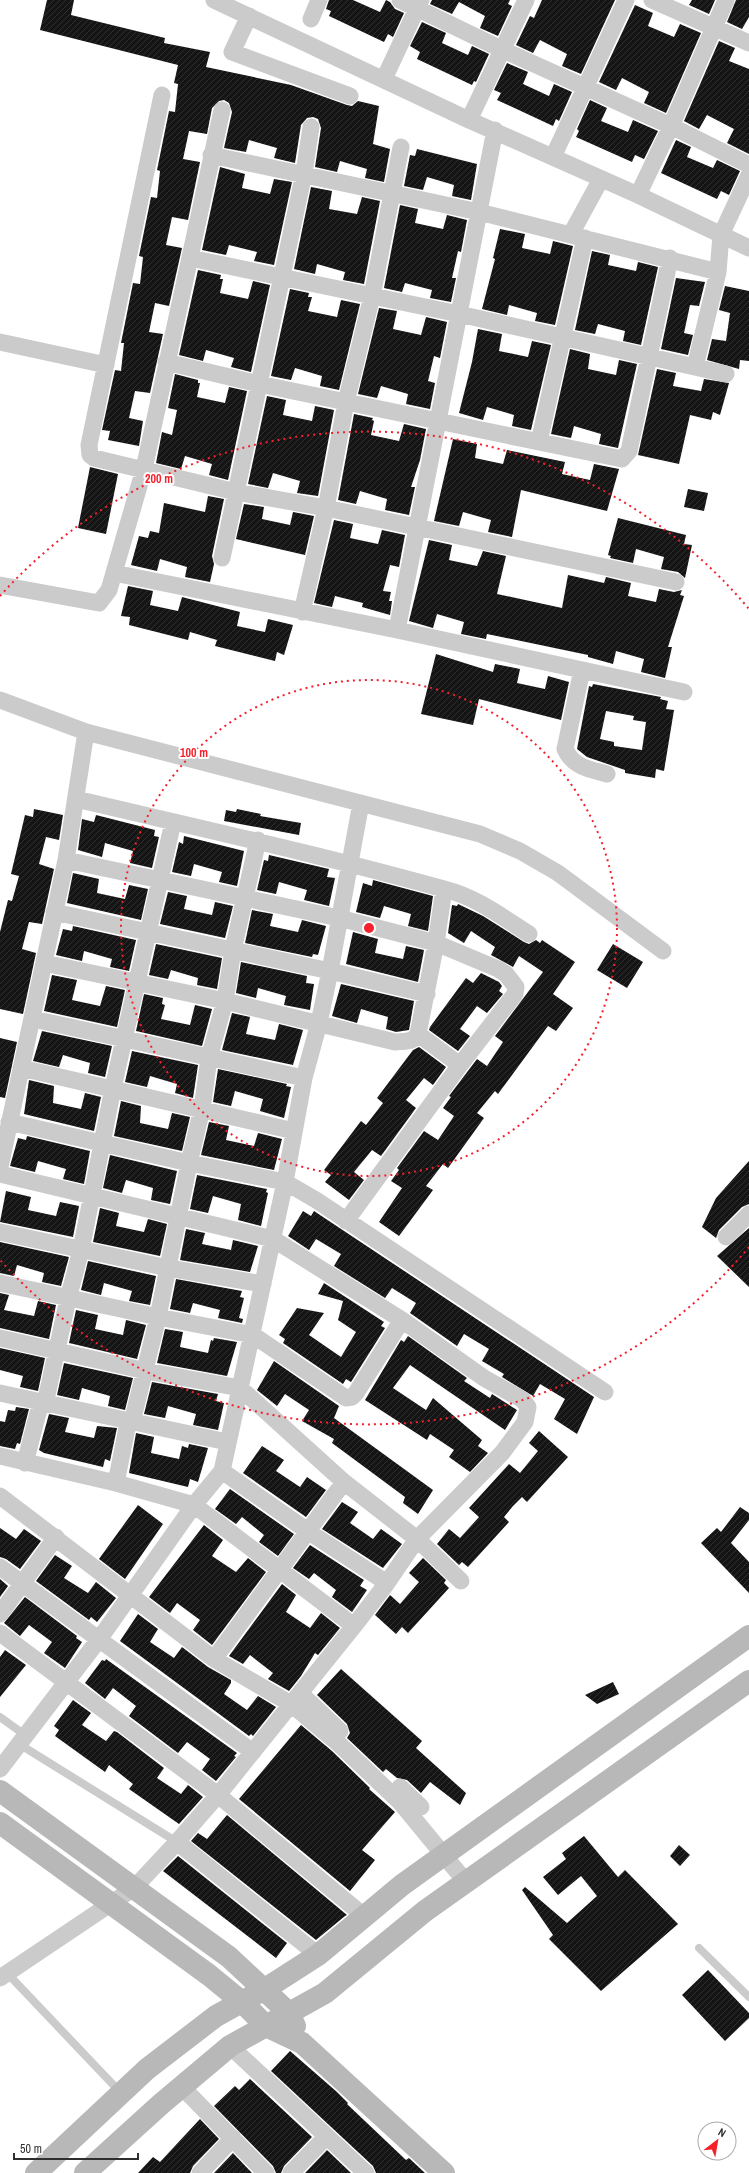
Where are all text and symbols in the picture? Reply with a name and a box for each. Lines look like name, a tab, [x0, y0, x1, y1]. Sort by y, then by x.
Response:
text: 200 m	[145, 471, 173, 487]
text: 100 m	[180, 745, 208, 761]
centre of rings	[362, 921, 376, 935]
north arrow	[697, 2121, 737, 2161]
text: N	[716, 2125, 729, 2140]
scale bar	[14, 2135, 138, 2161]
text: 50 m	[20, 2141, 42, 2157]

